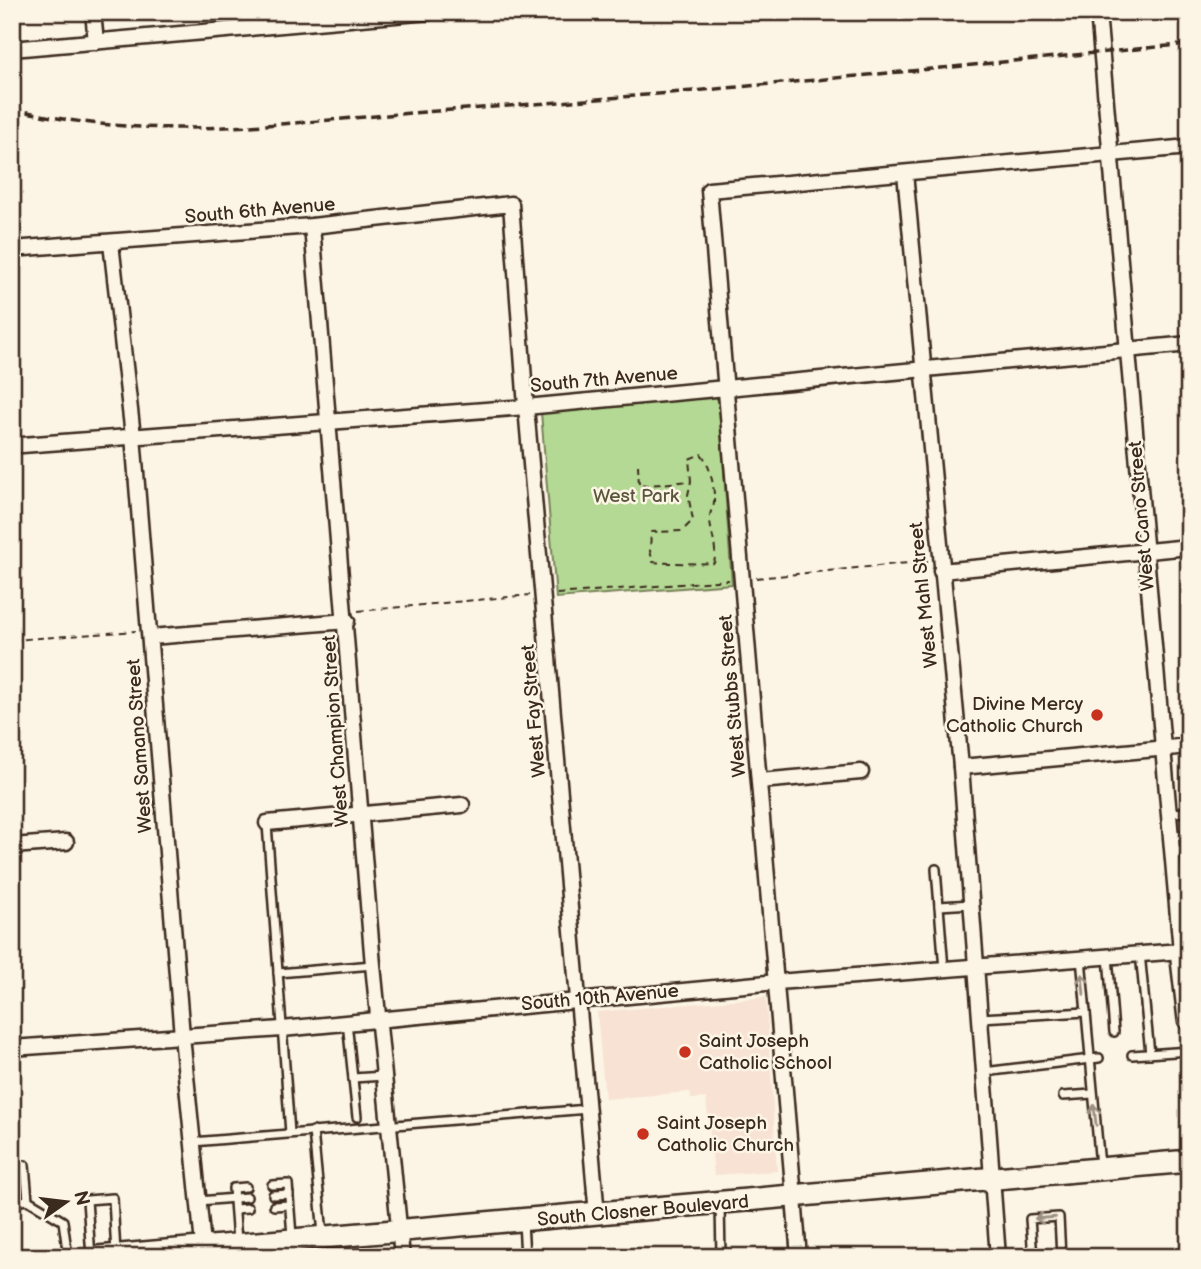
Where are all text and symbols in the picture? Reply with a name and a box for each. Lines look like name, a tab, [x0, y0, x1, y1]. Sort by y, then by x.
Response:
street label: South 6th Avenue	[184, 193, 336, 229]
street label: South 7th Avenue	[529, 362, 679, 398]
street label: West Cano Street	[1124, 440, 1160, 592]
park label: West Park	[593, 485, 680, 508]
street label: West Mahl Street	[905, 521, 943, 669]
street label: West Stubbs Street	[714, 614, 752, 778]
street label: West Champion Street	[318, 634, 354, 828]
street label: West Fay Street	[517, 643, 551, 779]
street label: West Samano Street	[122, 658, 158, 834]
place label: Divine Mercy Catholic Church	[946, 693, 1083, 738]
marker: Divine Mercy Catholic Church	[1089, 707, 1105, 723]
one-way arrow	[1076, 973, 1089, 996]
street label: South 10th Avenue	[520, 980, 680, 1016]
place label: Saint Joseph Catholic School	[699, 1030, 832, 1075]
marker: Saint Joseph Catholic School	[677, 1044, 693, 1060]
one-way arrow	[1088, 1104, 1101, 1127]
place label: Saint Joseph Catholic Church	[657, 1112, 794, 1157]
marker: Saint Joseph Catholic Church	[635, 1126, 651, 1142]
north arrow	[32, 1168, 102, 1238]
text: N	[68, 1189, 94, 1208]
street label: South Closner Boulevard	[536, 1190, 750, 1232]
one-way arrow	[1034, 1212, 1057, 1225]

